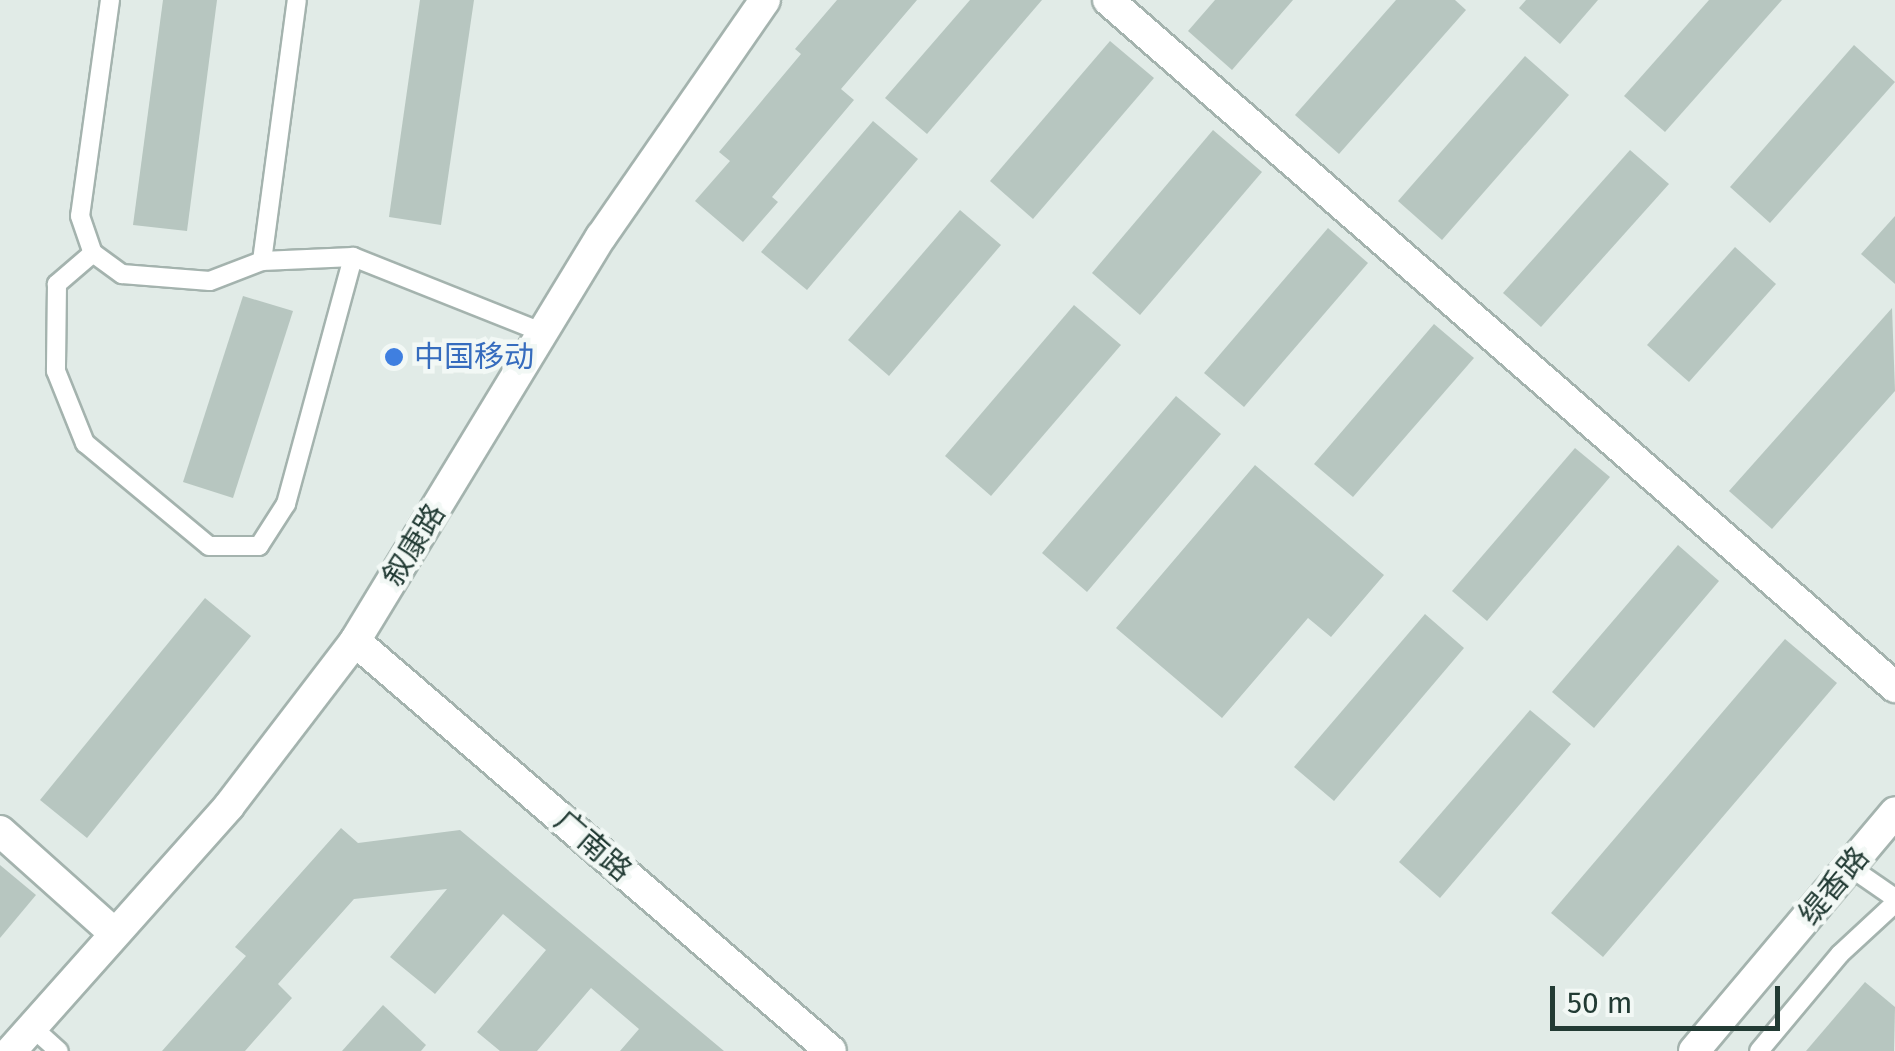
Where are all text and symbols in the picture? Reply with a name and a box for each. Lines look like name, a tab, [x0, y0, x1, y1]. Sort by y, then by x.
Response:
place label: 中国移动	[414, 339, 534, 375]
marker: 中国移动	[383, 346, 405, 368]
street label: 叙康路	[375, 497, 453, 593]
street label: 广南路	[547, 803, 639, 889]
street label: 缇香路	[1791, 840, 1877, 932]
scale bar	[1555, 966, 1785, 1028]
text: 50 m	[1567, 985, 1632, 1021]

